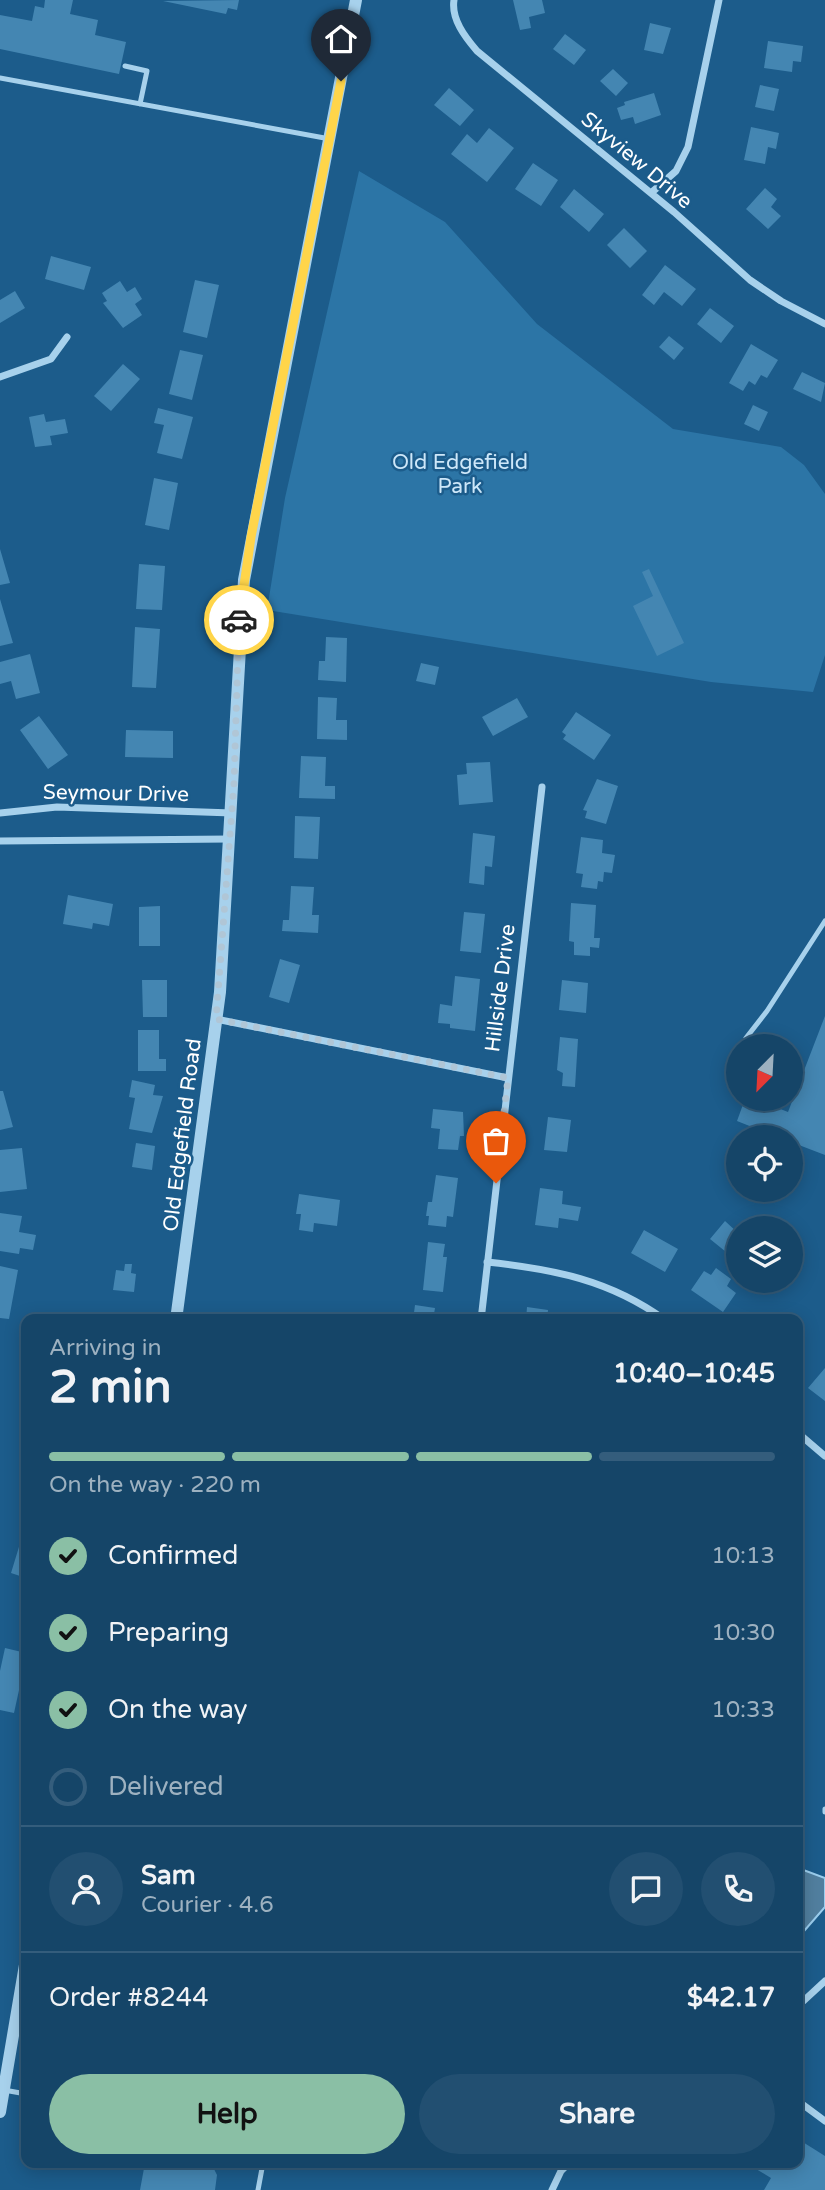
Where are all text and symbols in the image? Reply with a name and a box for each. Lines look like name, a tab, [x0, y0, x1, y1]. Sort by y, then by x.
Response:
pin	[311, 9, 371, 81]
icon: home	[322, 20, 360, 58]
street label: Skyview Drive	[576, 107, 697, 214]
park label: Old Edgefield Park	[392, 450, 528, 499]
courier	[204, 585, 274, 655]
icon: car	[220, 601, 258, 639]
street label: Seymour Drive	[43, 780, 189, 807]
street label: Hillside Drive	[480, 922, 521, 1054]
north arrow	[726, 1034, 803, 1111]
map controls	[726, 1034, 803, 1293]
street label: Old Edgefield Road	[158, 1037, 207, 1233]
pin	[466, 1111, 526, 1183]
icon: bag	[477, 1122, 515, 1160]
button: locate	[726, 1125, 803, 1202]
button: layers	[726, 1216, 803, 1293]
text: Arriving in	[49, 1334, 162, 1362]
text: 10:40–10:45	[613, 1358, 775, 1389]
text: 2 min	[49, 1360, 172, 1415]
text: On the way · 220 m	[49, 1471, 261, 1499]
icon: check	[49, 1537, 87, 1575]
text: Confirmed	[108, 1540, 238, 1571]
text: 10:13	[711, 1542, 775, 1570]
icon: check	[49, 1614, 87, 1652]
text: Preparing	[108, 1617, 229, 1648]
text: 10:30	[711, 1619, 775, 1647]
icon: check	[49, 1691, 87, 1729]
text: On the way	[108, 1694, 248, 1725]
text: 10:33	[711, 1696, 775, 1724]
text: Delivered	[108, 1771, 224, 1802]
button: person	[49, 1852, 123, 1926]
button: chat	[609, 1852, 683, 1926]
button: phone	[701, 1852, 775, 1926]
text: Sam	[141, 1860, 196, 1891]
text: Courier · 4.6	[141, 1891, 274, 1919]
text: Order #8244	[49, 1982, 209, 2013]
text: $42.17	[687, 1982, 775, 2013]
button: Help	[49, 2074, 405, 2154]
button: Share	[419, 2074, 775, 2154]

